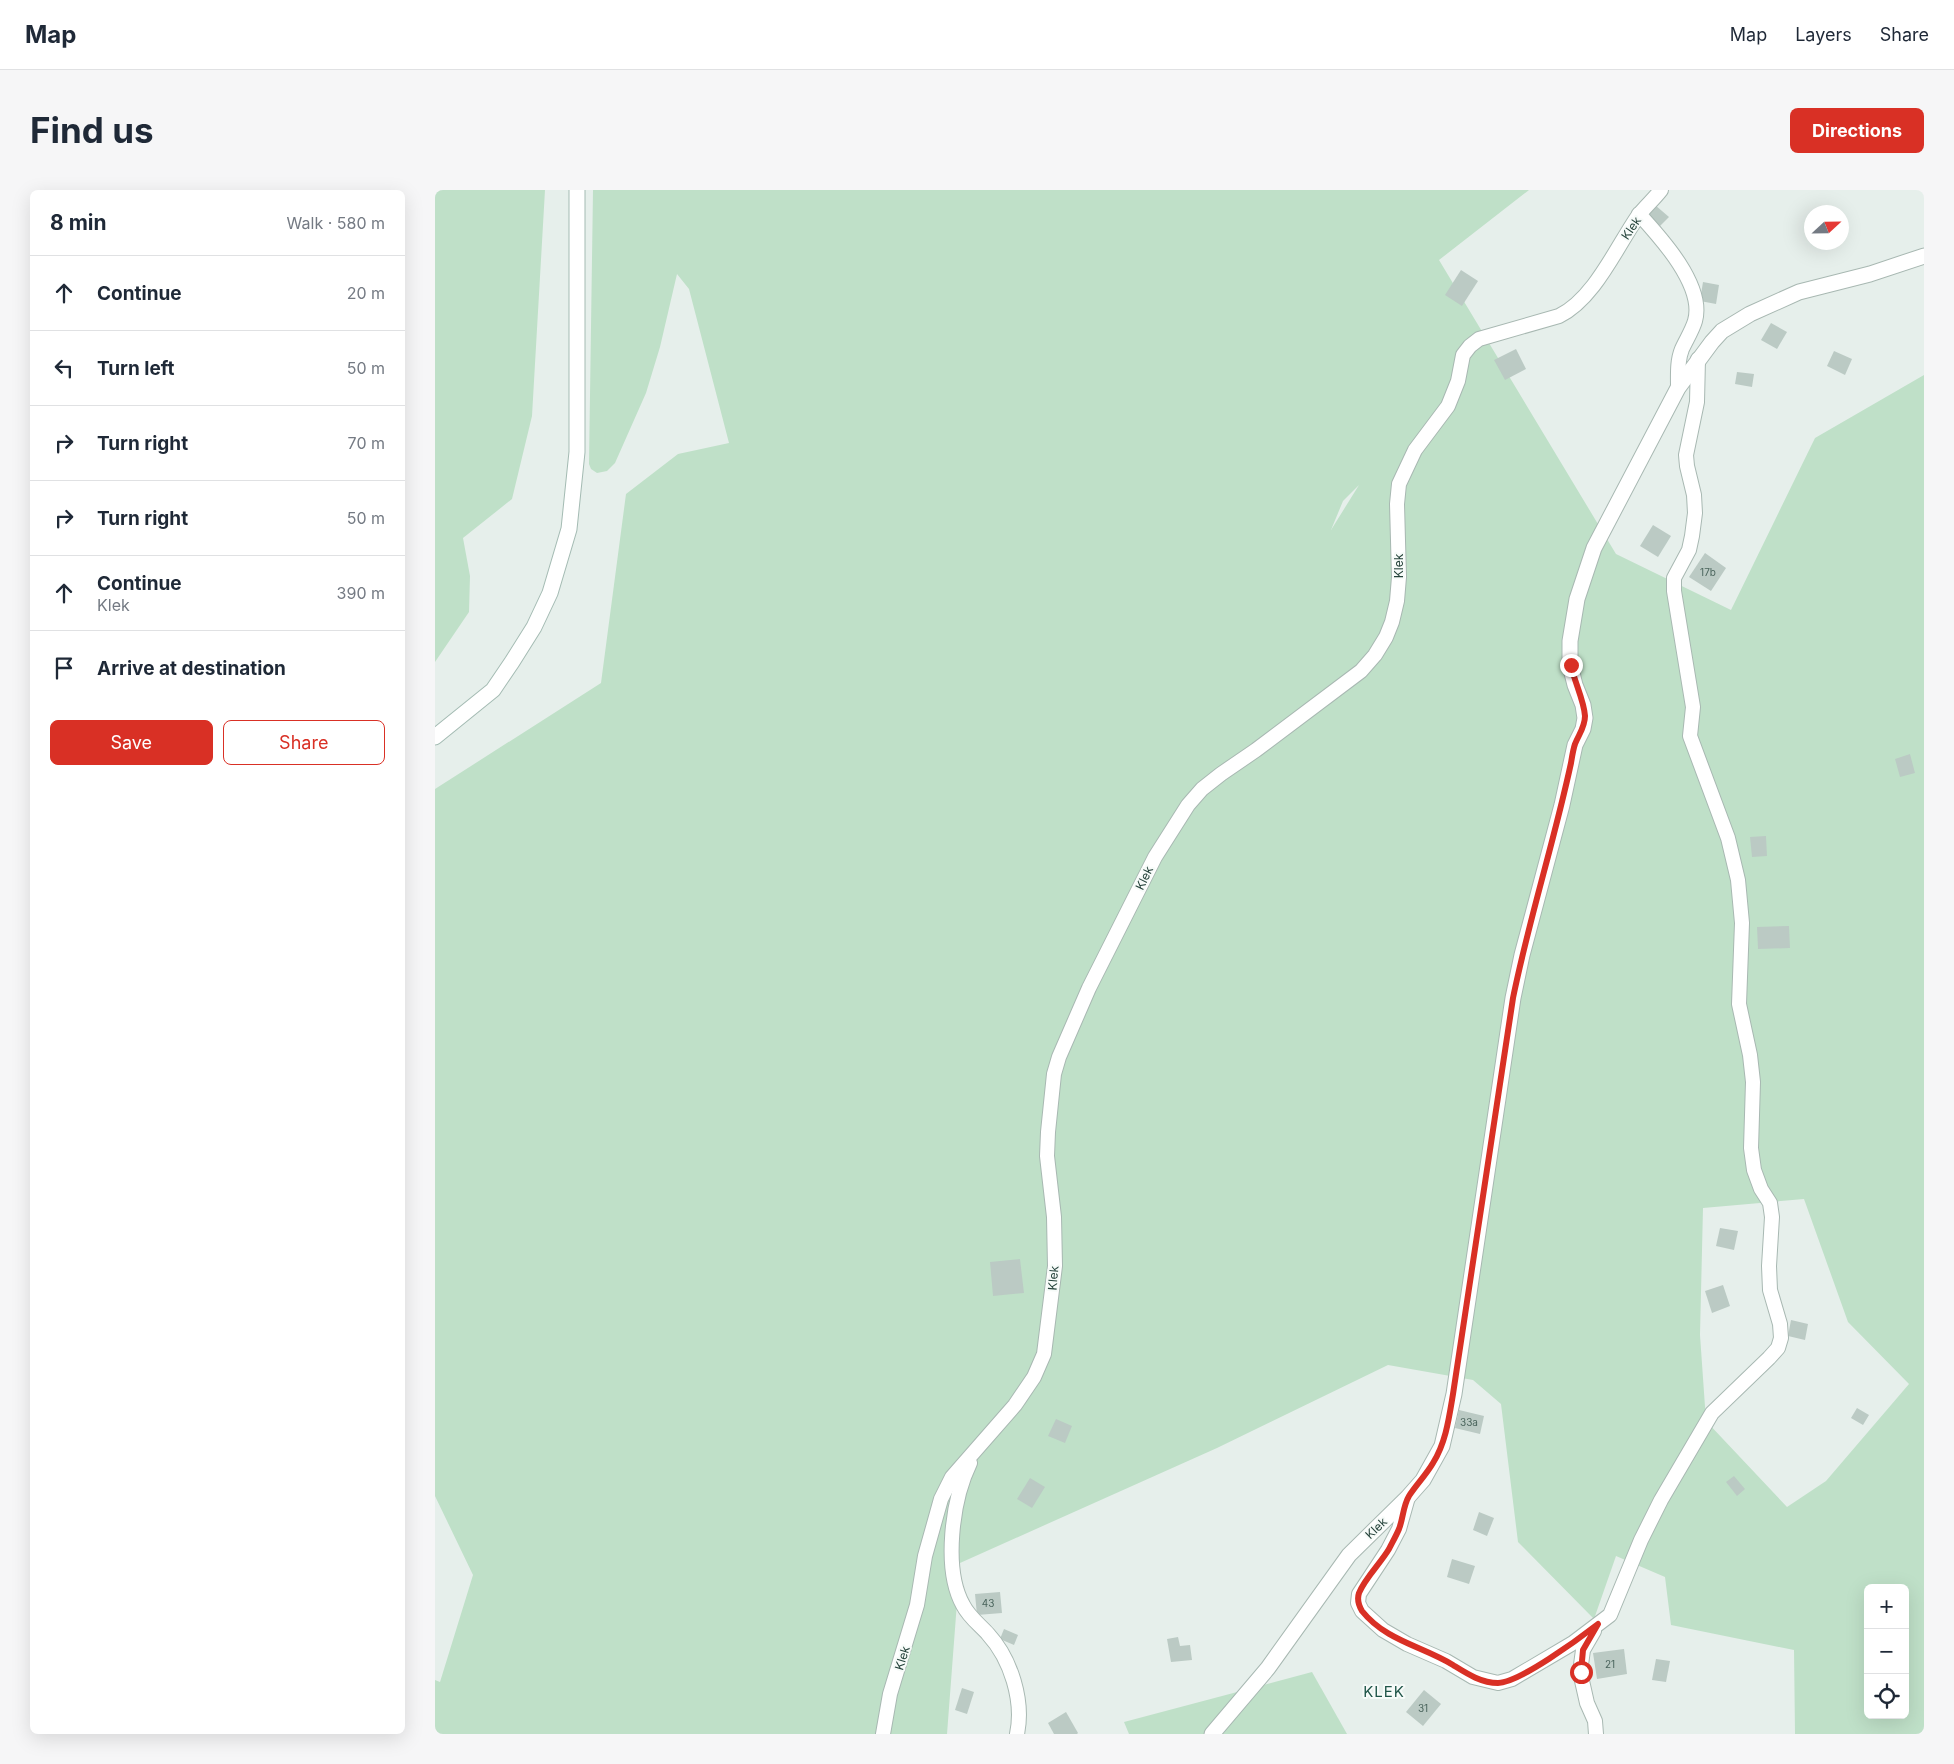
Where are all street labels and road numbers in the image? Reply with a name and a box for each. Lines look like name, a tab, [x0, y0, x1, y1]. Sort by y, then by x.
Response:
street label: Klek	[1618, 213, 1644, 242]
street label: Klek	[1391, 553, 1406, 578]
street label: Klek	[1132, 863, 1156, 892]
street label: Klek	[1044, 1265, 1062, 1291]
street label: Klek	[1362, 1514, 1390, 1542]
street label: Klek	[891, 1644, 913, 1672]

